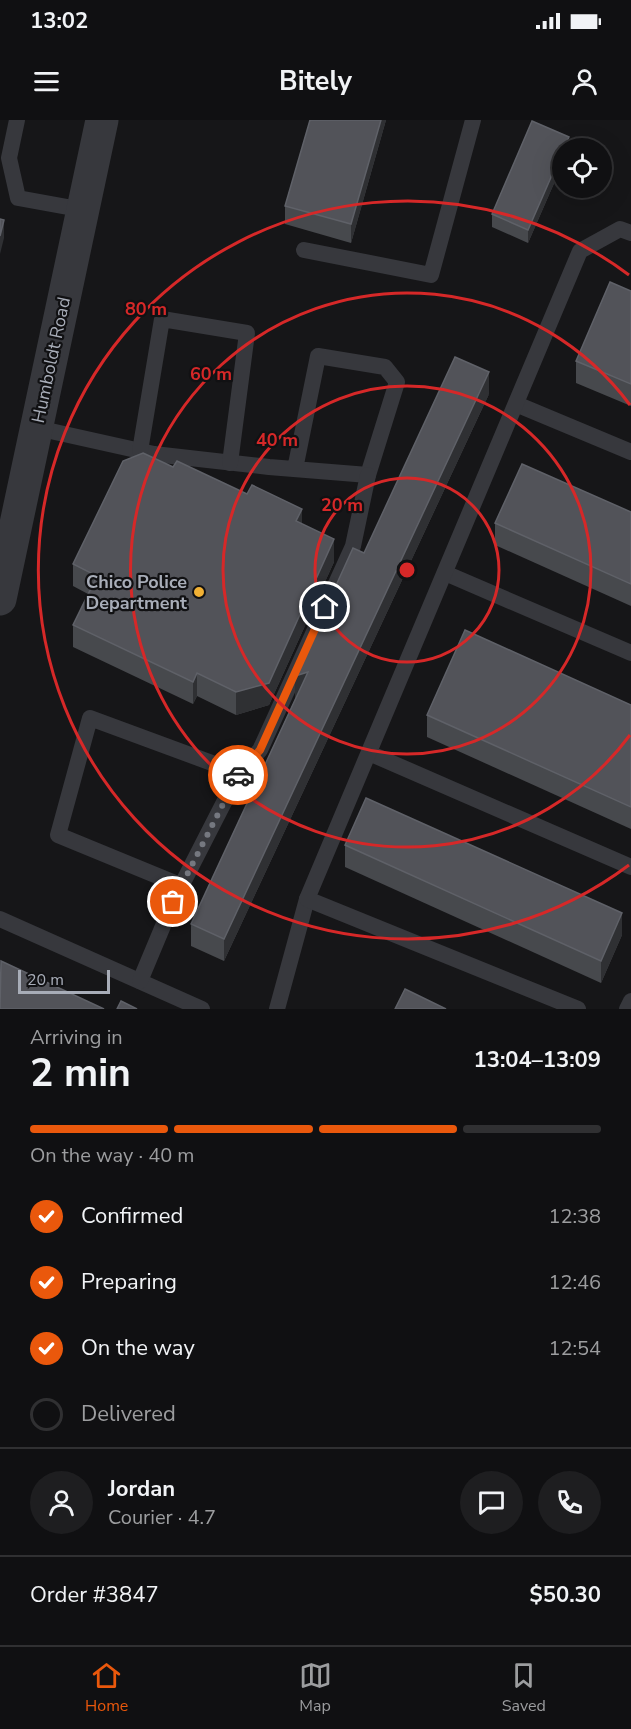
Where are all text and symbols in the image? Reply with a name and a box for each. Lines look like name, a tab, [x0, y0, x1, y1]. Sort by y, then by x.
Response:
text: 13:02	[30, 6, 88, 36]
text: Bitely	[279, 63, 352, 100]
icon: menu	[30, 65, 63, 98]
icon: person	[568, 65, 601, 98]
map controls	[552, 138, 612, 198]
button: locate	[552, 138, 612, 198]
street label: Humboldt Road	[26, 295, 76, 425]
text: 80 m	[125, 297, 167, 321]
text: 60 m	[190, 362, 232, 386]
text: 40 m	[256, 428, 298, 452]
text: 20 m	[321, 493, 363, 517]
centre of rings	[397, 560, 417, 580]
place label: Chico Police Department	[85, 570, 187, 615]
pin	[299, 581, 350, 632]
marker: Chico Police Department	[192, 585, 206, 599]
icon: home	[308, 590, 341, 623]
courier	[208, 745, 268, 805]
icon: car	[222, 759, 255, 792]
pin	[147, 876, 198, 927]
icon: bag	[156, 885, 189, 918]
scale bar	[18, 967, 110, 995]
text: 20 m	[27, 969, 64, 991]
text: Arriving in	[30, 1024, 123, 1051]
text: 13:04–13:09	[473, 1045, 601, 1075]
text: 2 min	[30, 1047, 131, 1100]
text: On the way · 40 m	[30, 1142, 194, 1169]
icon: check	[30, 1200, 63, 1233]
text: Confirmed	[81, 1201, 183, 1231]
text: 12:38	[548, 1203, 601, 1230]
icon: check	[30, 1266, 63, 1299]
text: Preparing	[81, 1267, 177, 1297]
text: 12:46	[548, 1269, 601, 1296]
icon: check	[30, 1332, 63, 1365]
text: On the way	[81, 1333, 195, 1363]
text: 12:54	[548, 1335, 601, 1362]
text: Delivered	[81, 1399, 176, 1429]
button: person	[30, 1471, 93, 1534]
button: chat	[460, 1471, 523, 1534]
button: phone	[538, 1471, 601, 1534]
text: Jordan	[108, 1474, 175, 1504]
text: Courier · 4.7	[108, 1504, 216, 1531]
text: Order #3847	[30, 1580, 159, 1610]
text: $50.30	[530, 1580, 601, 1610]
tab: Home	[85, 1659, 128, 1717]
tab: Map	[299, 1659, 332, 1717]
tab: Saved	[502, 1659, 546, 1717]

